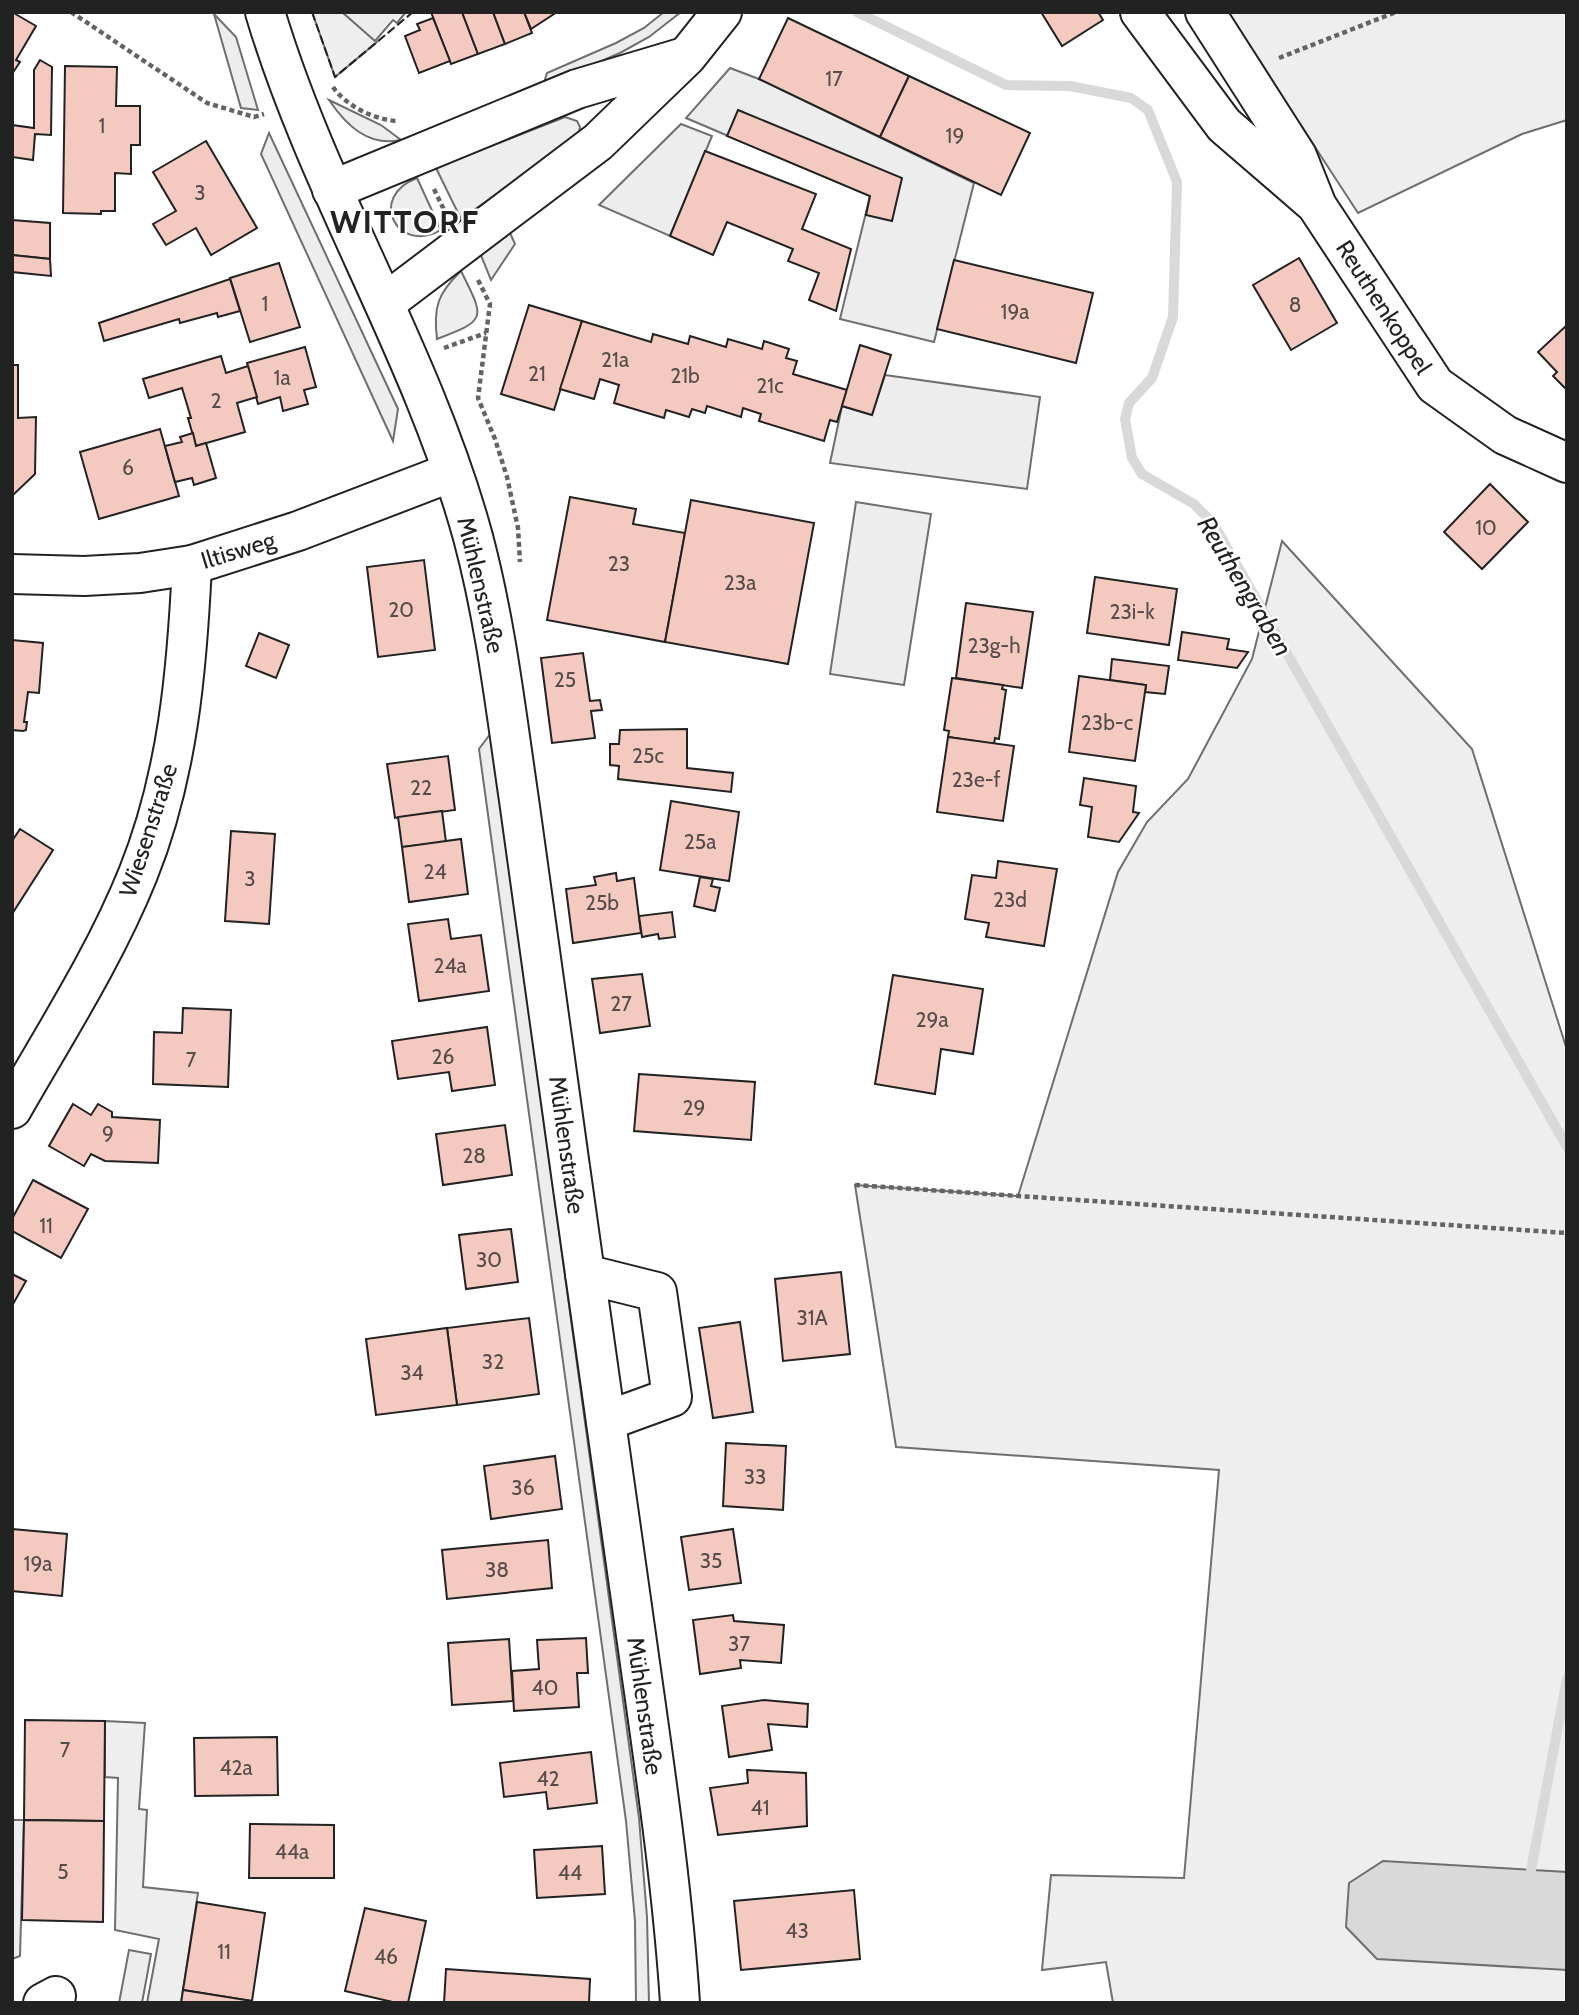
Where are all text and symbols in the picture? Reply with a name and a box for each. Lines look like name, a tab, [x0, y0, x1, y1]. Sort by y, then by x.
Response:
house number: 17	[825, 66, 843, 91]
house number: 1	[99, 113, 105, 138]
house number: 19	[946, 123, 964, 148]
house number: 3	[194, 180, 206, 205]
district label: WITTORF	[330, 202, 480, 241]
street label: Reuthenkoppel	[1330, 235, 1438, 380]
house number: 1	[262, 291, 268, 316]
house number: 8	[1289, 292, 1301, 317]
house number: 19a	[1001, 299, 1029, 324]
house number: 21a	[601, 347, 629, 372]
house number: 21	[528, 361, 546, 386]
house number: 21b	[670, 363, 700, 388]
house number: 1a	[274, 365, 290, 390]
house number: 21c	[756, 373, 784, 398]
house number: 2	[210, 388, 222, 413]
house number: 6	[122, 455, 134, 480]
water label: Reuthengraben	[1191, 510, 1299, 662]
street label: Mühlenstraße	[451, 514, 511, 656]
house number: 10	[1475, 515, 1497, 540]
street label: Iltisweg	[197, 525, 280, 575]
house number: 23	[608, 551, 630, 576]
house number: 23a	[724, 570, 756, 595]
house number: 20	[388, 597, 414, 622]
house number: 23i-k	[1109, 599, 1155, 624]
house number: 23g-h	[967, 633, 1021, 658]
house number: 25	[554, 667, 576, 692]
house number: 23b-c	[1081, 710, 1133, 735]
house number: 25c	[632, 743, 664, 768]
street label: Wiesenstraße	[113, 760, 183, 900]
house number: 23e-f	[952, 767, 1000, 792]
house number: 22	[410, 775, 432, 800]
house number: 25a	[684, 829, 716, 854]
house number: 24	[423, 859, 447, 884]
house number: 3	[244, 866, 256, 891]
house number: 23d	[993, 887, 1027, 912]
house number: 25b	[585, 890, 619, 915]
house number: 24a	[433, 953, 467, 978]
house number: 27	[610, 991, 632, 1016]
house number: 29a	[915, 1007, 949, 1032]
house number: 26	[432, 1044, 455, 1069]
house number: 7	[186, 1047, 197, 1072]
street label: Mühlenstraße	[543, 1074, 591, 1216]
house number: 29	[683, 1095, 705, 1120]
house number: 9	[102, 1121, 114, 1146]
house number: 28	[462, 1143, 486, 1168]
house number: 11	[39, 1213, 53, 1238]
house number: 30	[476, 1247, 502, 1272]
house number: 31A	[796, 1305, 828, 1330]
house number: 32	[482, 1349, 504, 1374]
house number: 34	[400, 1360, 424, 1385]
house number: 33	[744, 1464, 766, 1489]
house number: 36	[511, 1475, 535, 1500]
house number: 35	[700, 1548, 722, 1573]
house number: 19a	[24, 1551, 52, 1576]
house number: 38	[485, 1557, 509, 1582]
house number: 37	[728, 1631, 750, 1656]
street label: Mühlenstraße	[621, 1635, 669, 1777]
house number: 40	[532, 1675, 558, 1700]
house number: 7	[60, 1737, 71, 1762]
house number: 42a	[219, 1755, 253, 1780]
house number: 42	[536, 1766, 560, 1791]
house number: 41	[751, 1795, 769, 1820]
house number: 44a	[275, 1839, 309, 1864]
house number: 5	[57, 1859, 69, 1884]
house number: 44	[558, 1860, 582, 1885]
house number: 43	[785, 1918, 809, 1943]
house number: 11	[217, 1939, 231, 1964]
house number: 46	[374, 1944, 398, 1969]

